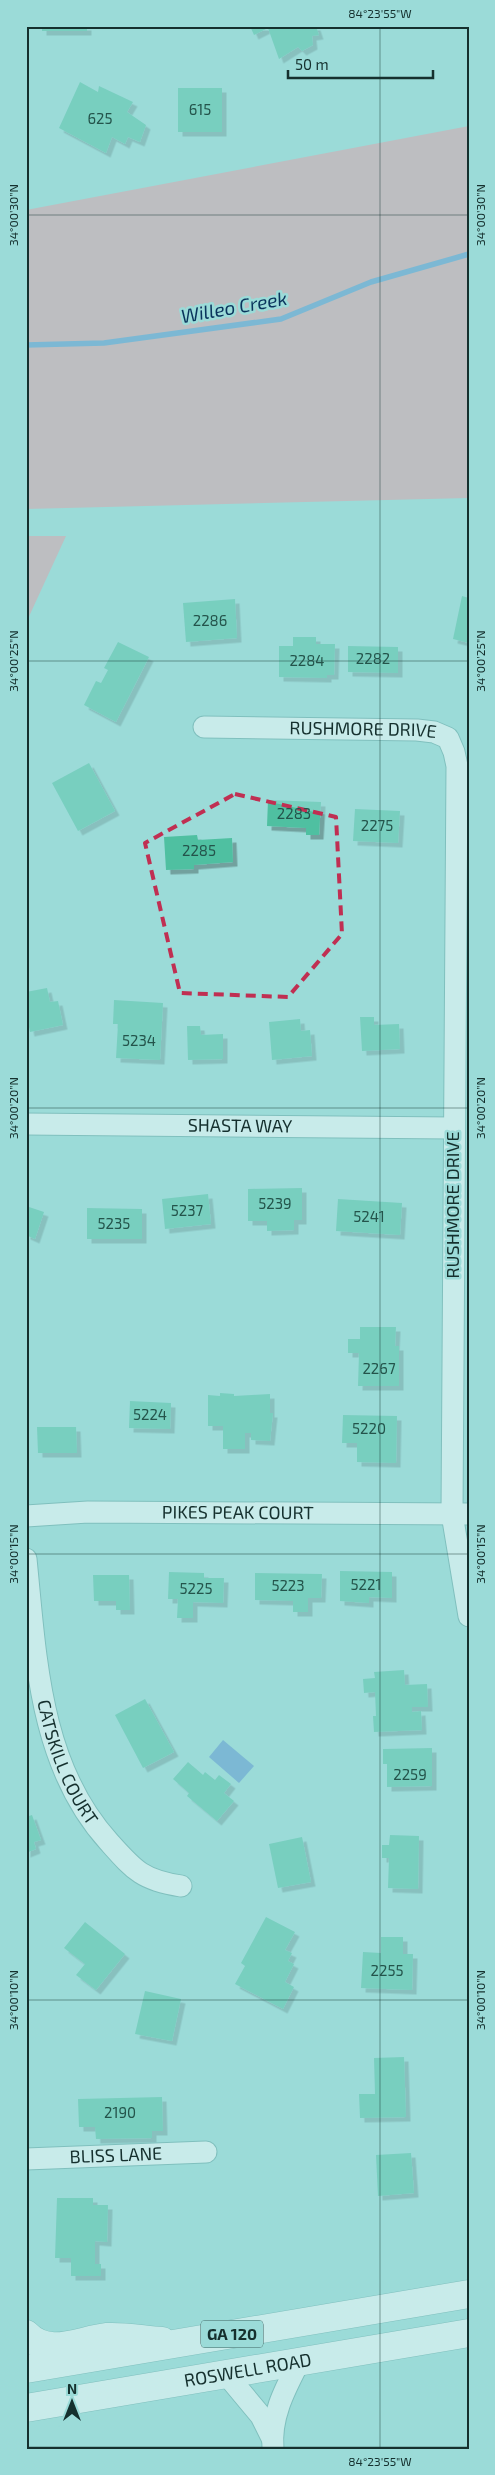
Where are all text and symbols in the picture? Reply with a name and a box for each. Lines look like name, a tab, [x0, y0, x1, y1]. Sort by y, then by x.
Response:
text: 84°23'55"W	[348, 6, 412, 20]
scale bar	[288, 48, 432, 80]
text: 50 m	[295, 55, 329, 73]
house number: 615	[189, 100, 211, 118]
house number: 625	[87, 109, 113, 127]
text: 34°00'30"N	[6, 184, 20, 246]
text: 34°00'30"N	[473, 184, 487, 246]
water label: Willeo Creek	[179, 286, 289, 327]
house number: 2286	[193, 611, 227, 629]
text: 34°00'25"N	[6, 630, 20, 692]
text: 34°00'25"N	[473, 630, 487, 692]
house number: 2282	[356, 649, 390, 667]
house number: 2284	[289, 651, 325, 669]
street label: RUSHMORE DRIVE	[289, 716, 438, 742]
house number: 2283	[277, 804, 311, 822]
house number: 2275	[361, 816, 393, 834]
house number: 2285	[182, 841, 216, 859]
house number: 5234	[122, 1031, 156, 1049]
text: 34°00'20"N	[6, 1077, 20, 1139]
text: 34°00'20"N	[473, 1077, 487, 1139]
street label: SHASTA WAY	[188, 1114, 293, 1137]
street label: RUSHMORE DRIVE	[441, 1131, 463, 1279]
house number: 5239	[258, 1194, 292, 1212]
house number: 5237	[171, 1201, 204, 1219]
house number: 5241	[353, 1207, 385, 1225]
house number: 5235	[98, 1214, 130, 1232]
house number: 2267	[362, 1359, 396, 1377]
house number: 5224	[133, 1405, 167, 1423]
house number: 5220	[352, 1419, 386, 1437]
street label: PIKES PEAK COURT	[162, 1500, 314, 1523]
text: 34°00'15"N	[6, 1524, 20, 1584]
text: 34°00'15"N	[473, 1524, 487, 1584]
house number: 5221	[351, 1575, 381, 1593]
house number: 5223	[271, 1576, 305, 1594]
house number: 5225	[180, 1579, 212, 1597]
street label: CATSKILL COURT	[33, 1697, 104, 1829]
house number: 2259	[393, 1765, 427, 1783]
house number: 2255	[371, 1961, 403, 1979]
text: 34°00'10"N	[6, 1970, 20, 2030]
text: 34°00'10"N	[473, 1970, 487, 2030]
house number: 2190	[104, 2103, 136, 2121]
street label: BLISS LANE	[69, 2142, 163, 2167]
road number: GA 120	[201, 2320, 263, 2348]
street label: ROSWELL ROAD	[182, 2348, 313, 2391]
north arrow	[48, 2378, 98, 2428]
text: N	[67, 2380, 77, 2397]
text: 84°23'55"W	[348, 2454, 412, 2468]

